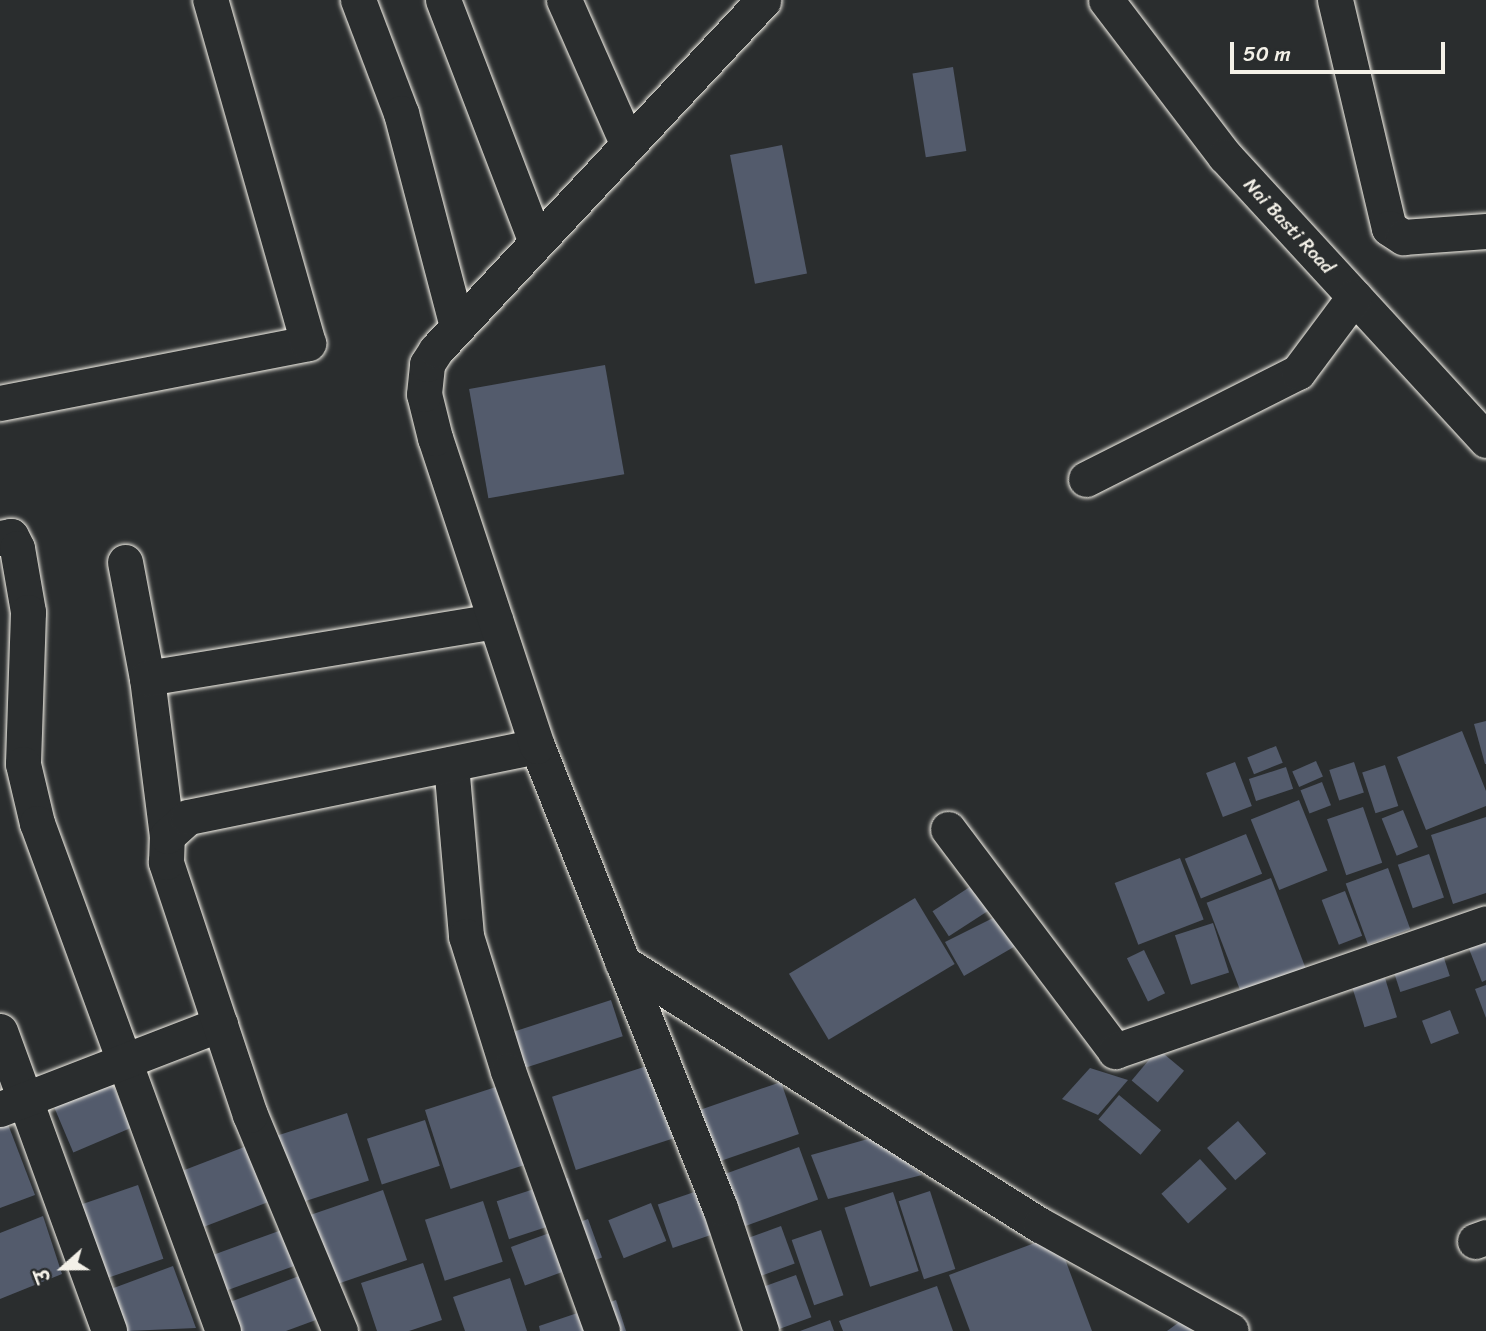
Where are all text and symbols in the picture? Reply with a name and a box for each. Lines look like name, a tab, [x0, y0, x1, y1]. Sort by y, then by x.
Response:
scale bar	[1234, 28, 1449, 72]
text: 50 m	[1243, 35, 1291, 73]
street label: Nai Basti Road	[1239, 173, 1339, 279]
north arrow	[28, 1233, 98, 1303]
text: उ	[25, 1264, 61, 1288]

